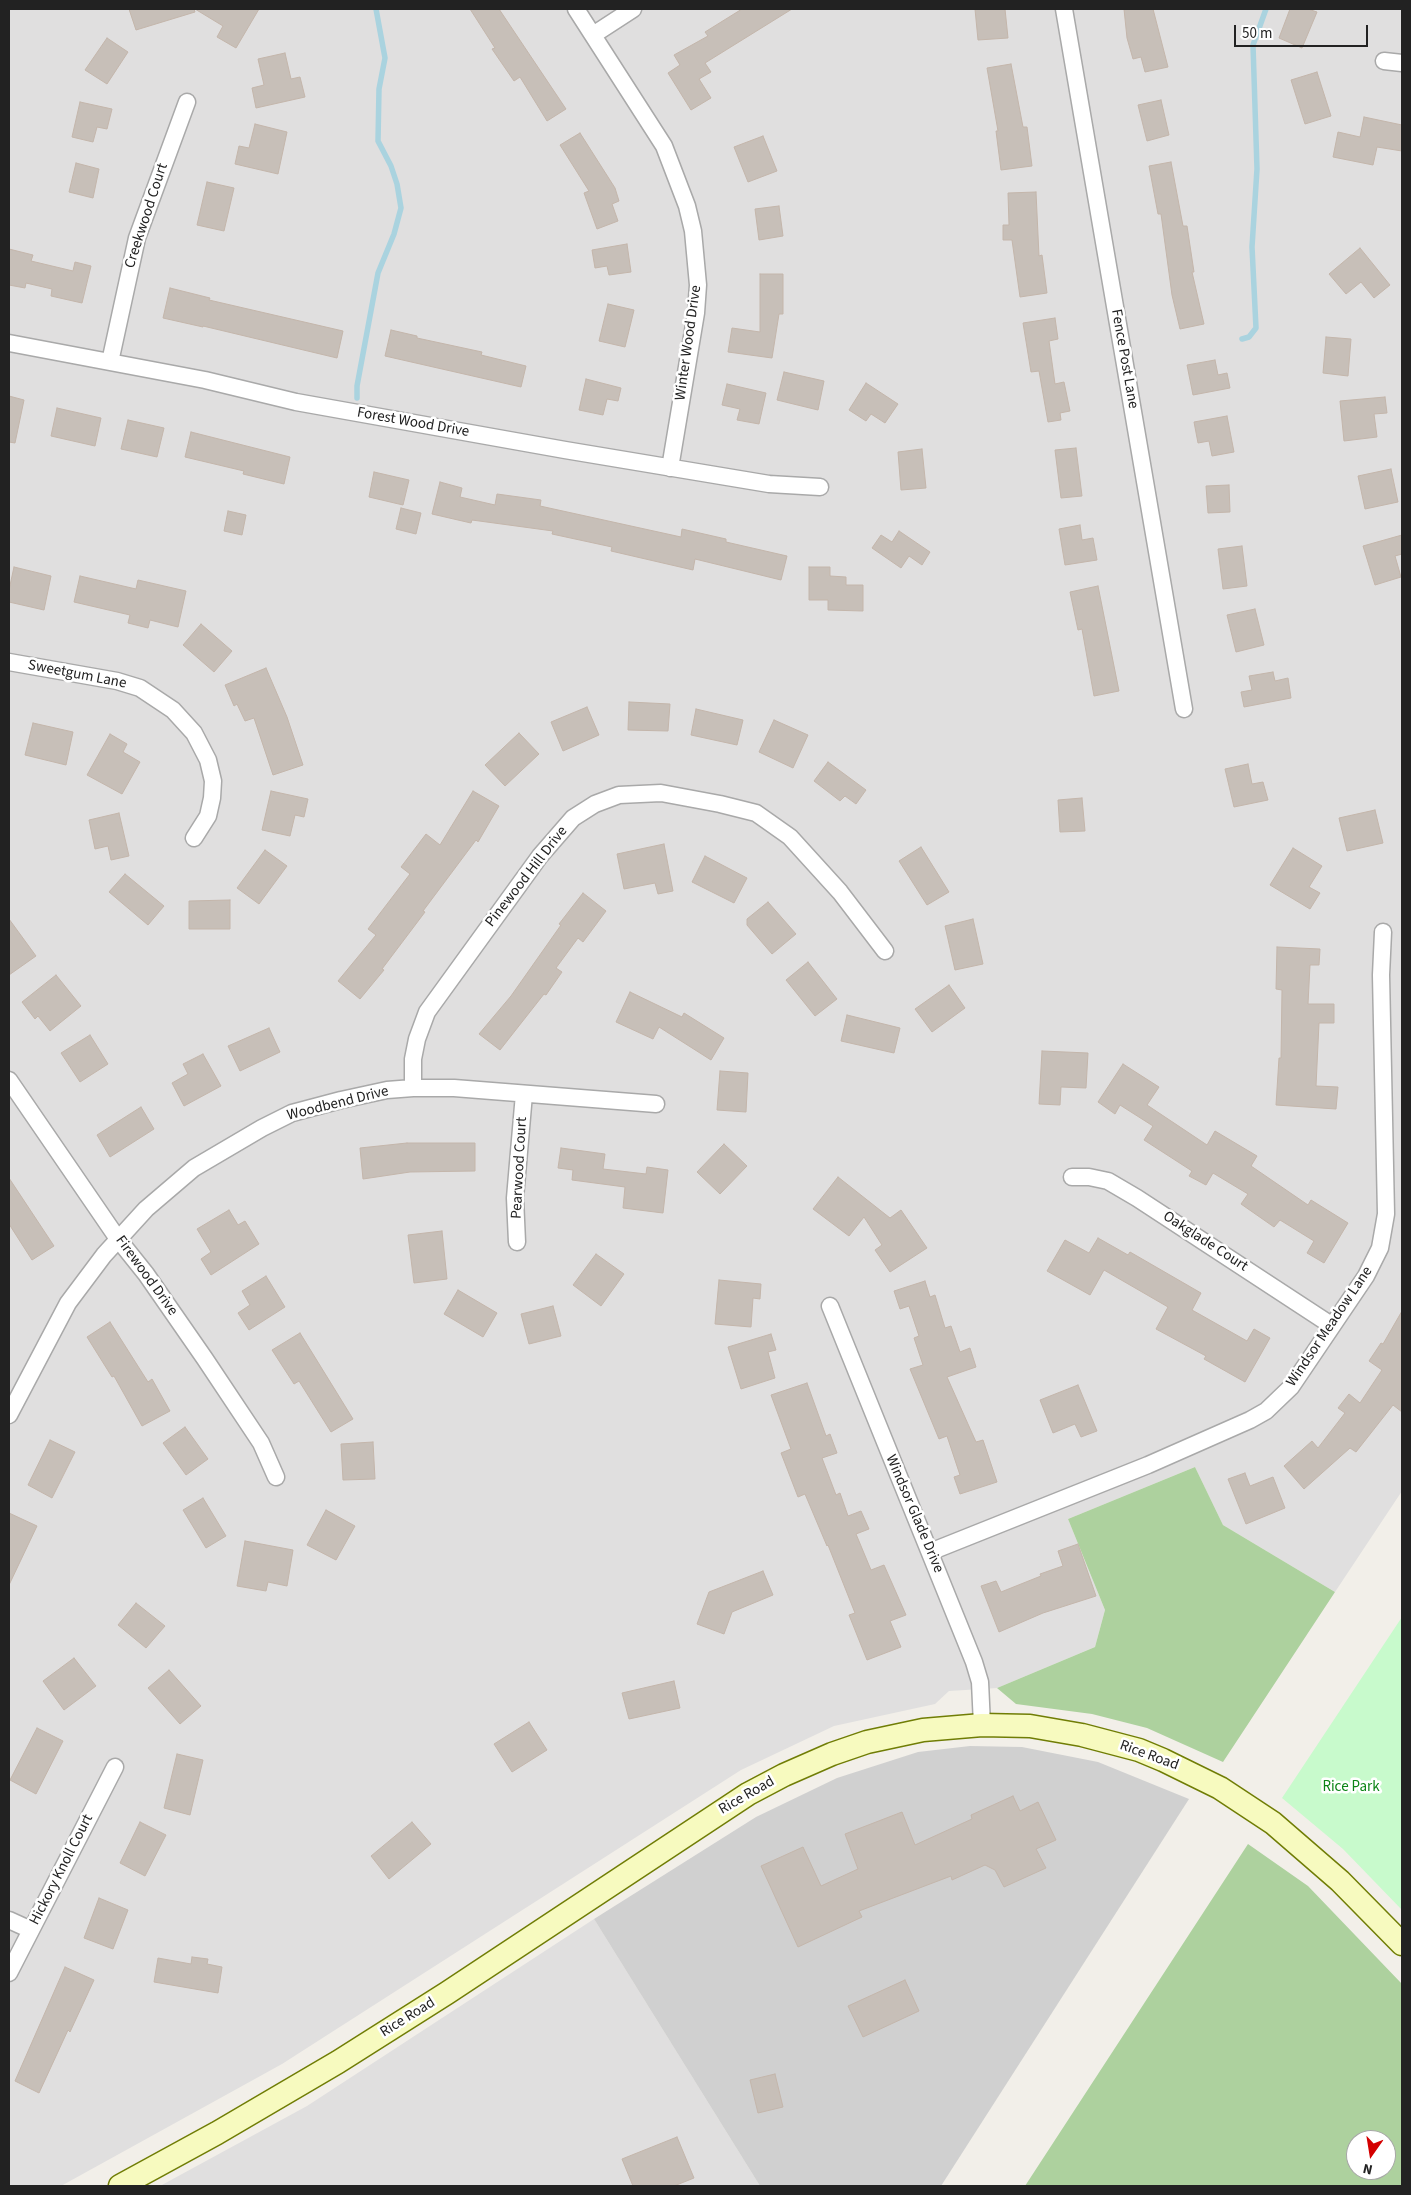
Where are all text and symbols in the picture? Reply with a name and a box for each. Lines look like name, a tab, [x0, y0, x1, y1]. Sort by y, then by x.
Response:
scale bar	[1236, 15, 1370, 47]
text: 50 m	[1242, 23, 1272, 44]
street label: Creekwood Court	[122, 161, 172, 271]
street label: Winter Wood Drive	[672, 284, 706, 402]
street label: Fence Post Lane	[1106, 308, 1142, 410]
street label: Forest Wood Drive	[355, 404, 471, 442]
street label: Sweetgum Lane	[26, 657, 128, 693]
street label: Pinewood Hill Drive	[482, 823, 572, 931]
street label: Woodbend Drive	[285, 1083, 391, 1125]
street label: Pearwood Court	[508, 1117, 532, 1219]
street label: Oakglade Court	[1159, 1208, 1251, 1276]
street label: Firewood Drive	[111, 1232, 181, 1320]
street label: Windsor Meadow Lane	[1283, 1264, 1377, 1390]
street label: Windsor Glade Drive	[881, 1452, 947, 1576]
street label: Rice Road	[1117, 1737, 1181, 1775]
street label: Rice Road	[716, 1773, 778, 1819]
park label: Rice Park	[1322, 1779, 1380, 1797]
street label: Hickory Knoll Court	[26, 1812, 98, 1928]
street label: Rice Road	[377, 1994, 439, 2042]
north arrow	[1346, 2130, 1396, 2180]
text: N	[1361, 2158, 1375, 2179]

